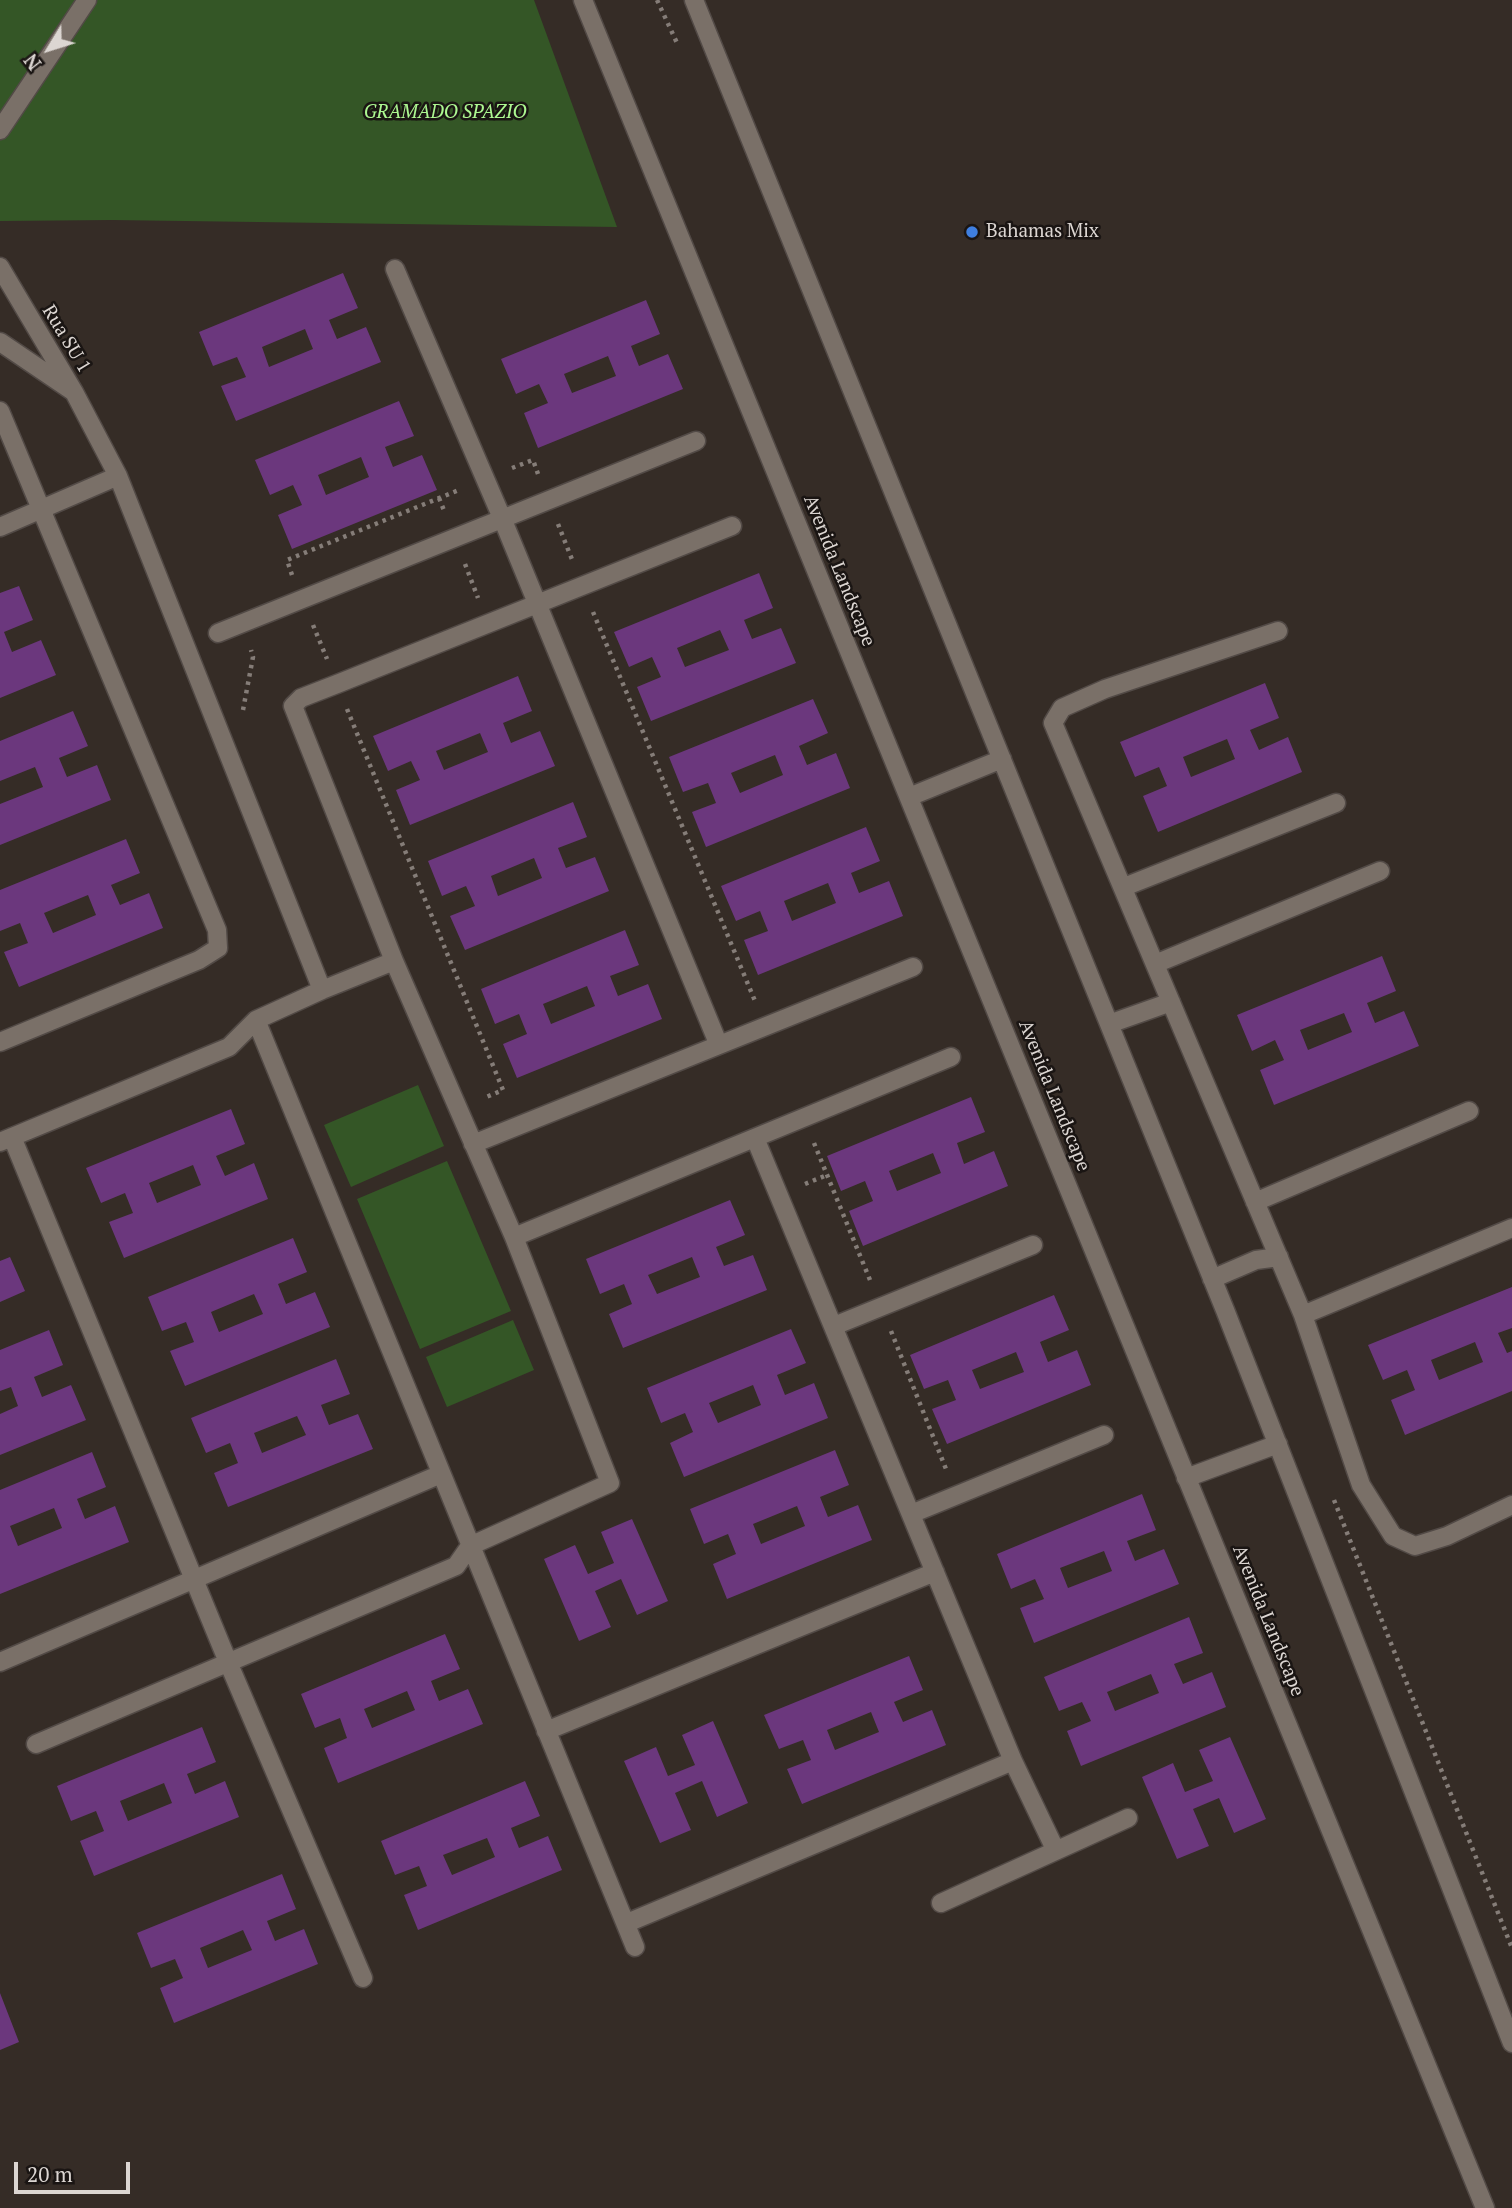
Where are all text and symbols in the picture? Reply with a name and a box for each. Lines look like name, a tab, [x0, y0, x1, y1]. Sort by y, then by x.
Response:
north arrow	[14, 14, 84, 84]
text: N	[18, 49, 46, 76]
park label: GRAMADO SPAZIO	[364, 102, 526, 124]
place label: Bahamas Mix	[986, 221, 1099, 243]
marker: Bahamas Mix	[964, 224, 980, 240]
street label: Rua SU 1	[37, 301, 95, 377]
street label: Avenida Landscape	[798, 492, 880, 650]
street label: Avenida Landscape	[1013, 1017, 1095, 1175]
street label: Avenida Landscape	[1227, 1542, 1309, 1700]
scale bar	[18, 2148, 133, 2192]
text: 20 m	[27, 2160, 73, 2188]

